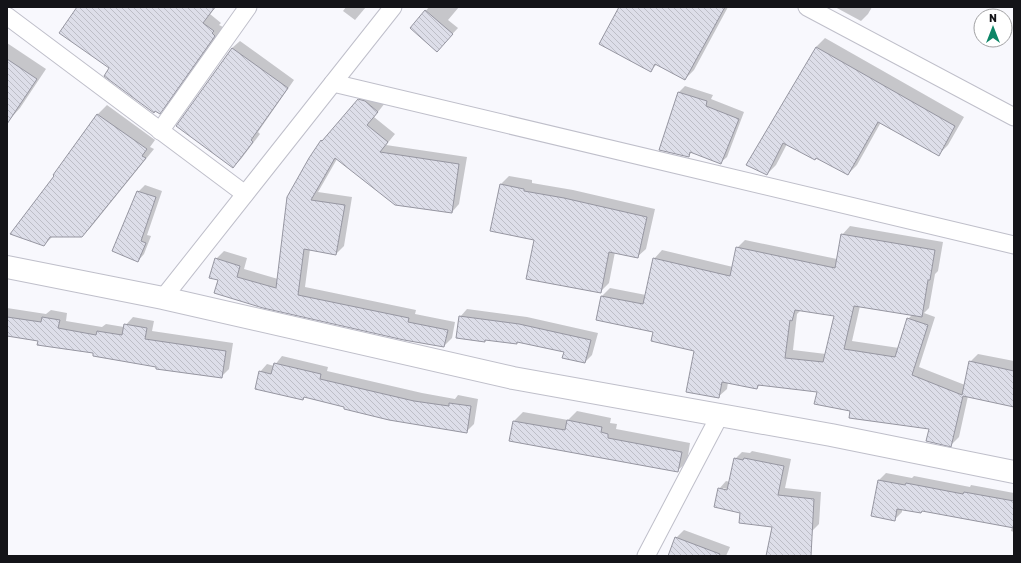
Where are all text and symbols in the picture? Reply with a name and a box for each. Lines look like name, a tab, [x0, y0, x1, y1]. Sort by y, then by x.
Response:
north arrow	[973, 8, 1013, 48]
text: N	[989, 12, 997, 25]

